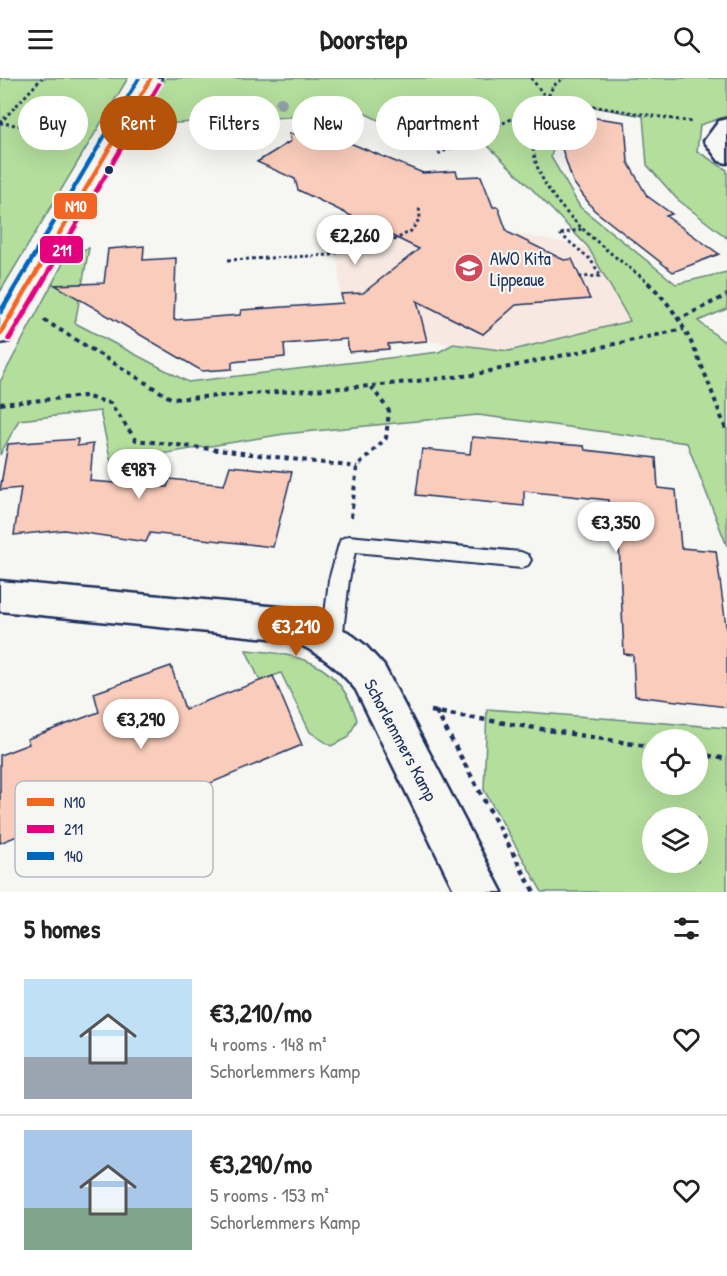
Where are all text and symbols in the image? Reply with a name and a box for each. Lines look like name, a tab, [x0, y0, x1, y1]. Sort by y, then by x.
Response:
text: Doorstep	[320, 21, 407, 57]
icon: menu	[24, 23, 57, 56]
icon: search	[670, 23, 703, 56]
chip: Buy	[18, 96, 88, 150]
chip: Rent	[100, 96, 177, 150]
chip: Filters	[189, 96, 280, 150]
chip: New	[292, 96, 364, 150]
chip: Apartment	[376, 96, 500, 150]
chip: House	[512, 96, 597, 150]
unlabelled marker	[103, 164, 115, 176]
line badge: N10	[53, 192, 98, 220]
text: N10	[65, 195, 87, 217]
pin: €2,260	[306, 215, 404, 266]
text: €2,260	[330, 221, 380, 248]
line badge: 211	[39, 235, 84, 264]
text: 211	[52, 239, 72, 261]
place label: AWO Kita Lippeaue	[490, 246, 551, 292]
school or university icon: AWO Kita Lippeaue	[453, 252, 485, 284]
pin: €987	[103, 449, 175, 500]
text: €987	[121, 455, 157, 482]
pin: €3,350	[567, 502, 665, 553]
text: €3,350	[592, 508, 641, 535]
pin: €3,210	[247, 606, 345, 657]
text: €3,210	[272, 612, 320, 639]
street label: Schorlemmers Kamp	[358, 675, 444, 806]
pin: €3,290	[92, 699, 190, 750]
text: €3,290	[117, 705, 165, 732]
map controls	[642, 729, 708, 873]
button: locate	[642, 729, 708, 795]
legend	[15, 781, 213, 877]
text: N10	[64, 791, 86, 813]
button: layers	[642, 807, 708, 873]
text: 211	[64, 818, 83, 840]
text: 140	[64, 845, 83, 867]
text: 5 homes	[24, 911, 100, 946]
icon: filters	[670, 912, 703, 945]
text: €3,210/mo	[210, 995, 312, 1030]
icon: home	[72, 1003, 144, 1075]
icon: heart	[670, 1023, 703, 1056]
text: 4 rooms · 148 m²	[210, 1030, 327, 1057]
text: Schorlemmers Kamp	[210, 1057, 360, 1084]
text: €3,290/mo	[210, 1146, 312, 1181]
icon: home	[72, 1154, 144, 1226]
icon: heart	[670, 1174, 703, 1207]
text: 5 rooms · 153 m²	[210, 1181, 329, 1208]
text: Schorlemmers Kamp	[210, 1208, 360, 1235]

